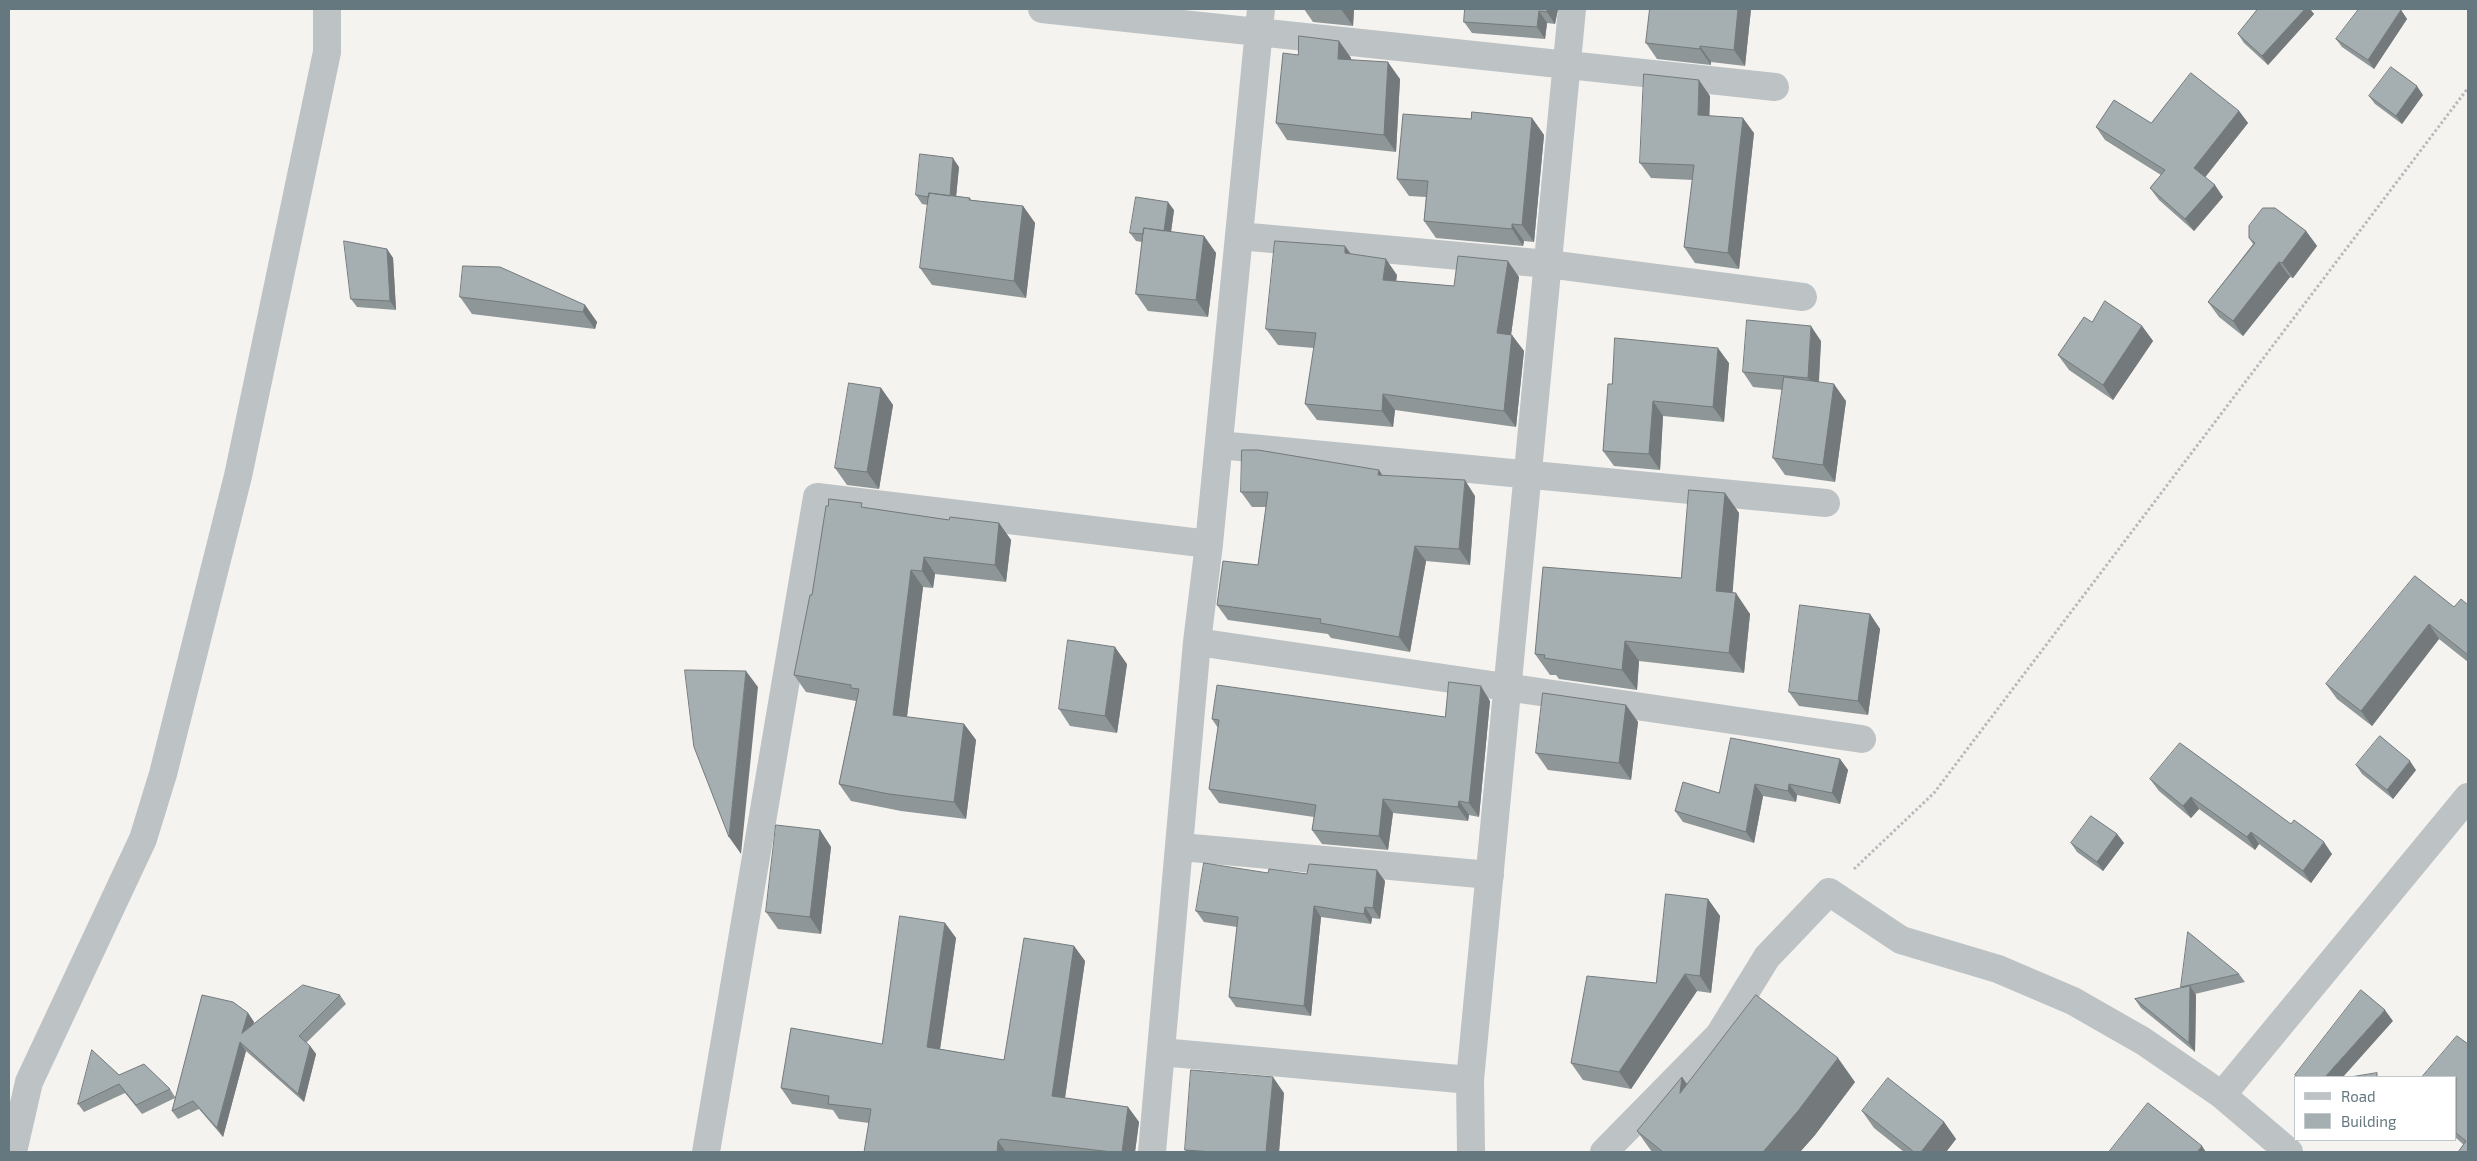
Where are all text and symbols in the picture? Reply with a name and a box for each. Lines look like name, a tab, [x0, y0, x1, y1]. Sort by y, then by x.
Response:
legend	[2294, 1076, 2457, 1141]
text: Road	[2341, 1087, 2376, 1105]
text: Building	[2341, 1112, 2396, 1130]

